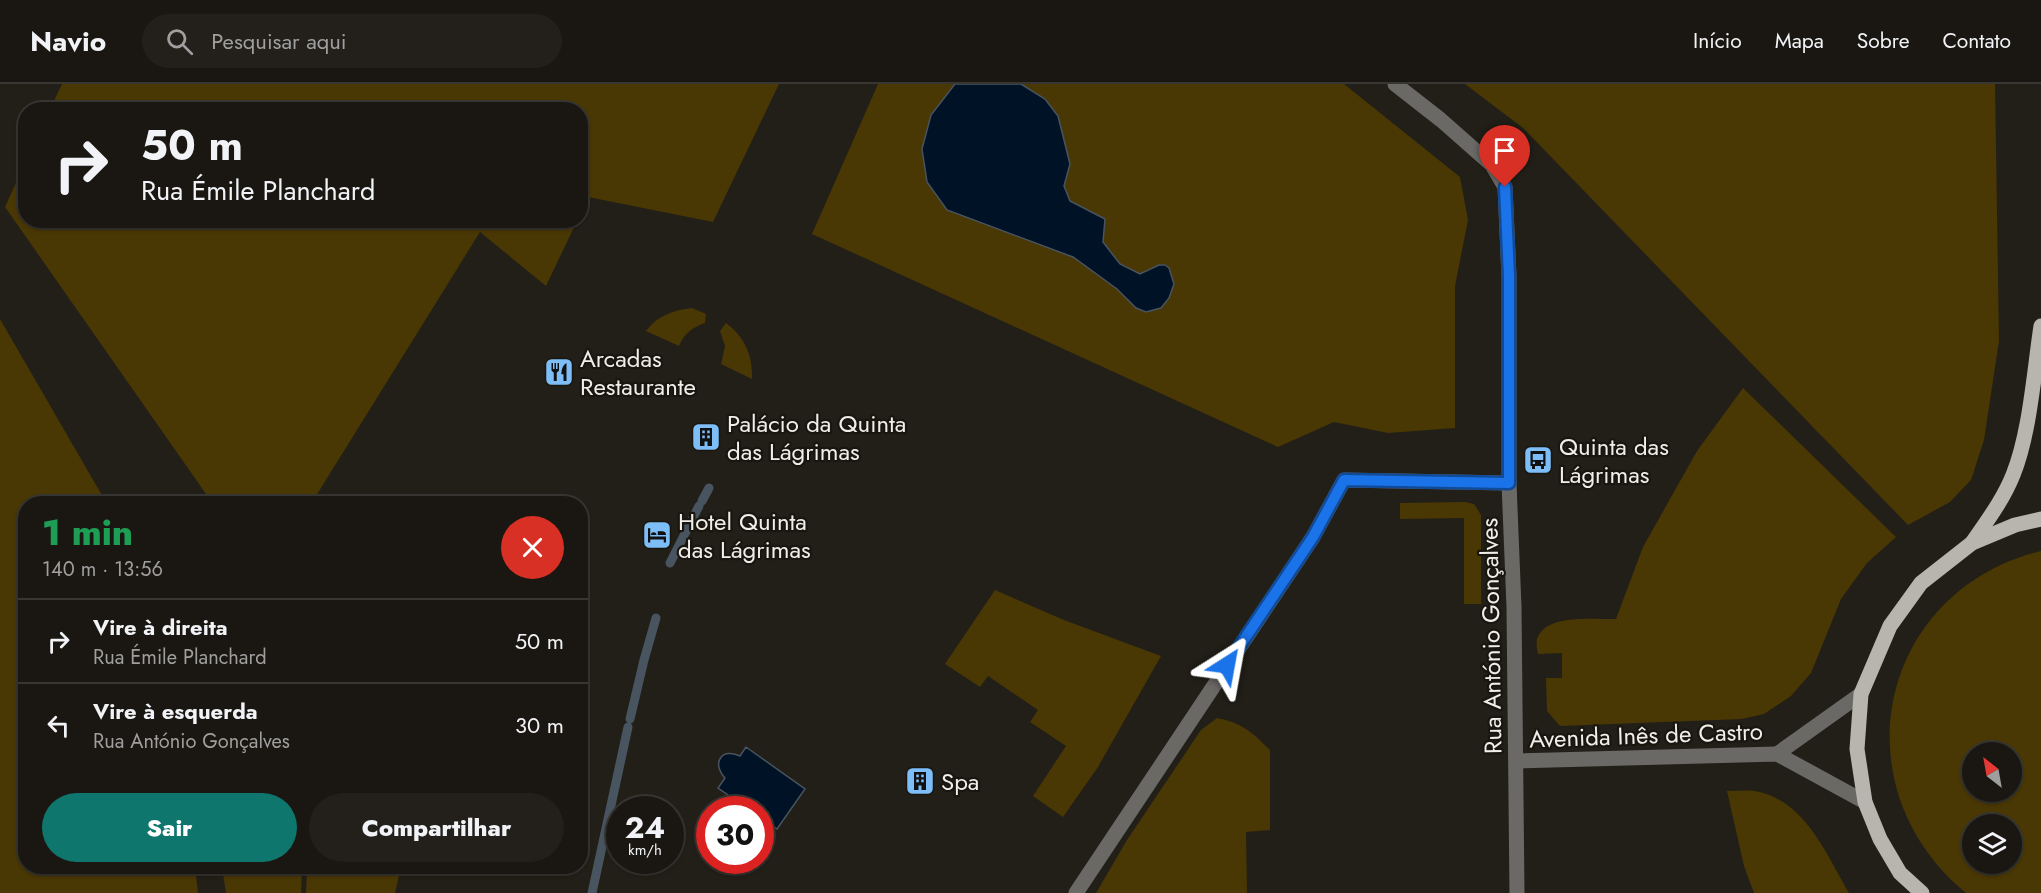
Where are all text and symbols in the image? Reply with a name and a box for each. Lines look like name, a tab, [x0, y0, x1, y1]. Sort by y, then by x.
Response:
search box	[142, 14, 562, 68]
text: Navio	[30, 21, 106, 62]
icon: search	[163, 25, 196, 58]
text: Pesquisar aqui	[211, 25, 347, 57]
text: Início	[1693, 26, 1742, 56]
text: Mapa	[1775, 26, 1824, 56]
text: Sobre	[1857, 26, 1909, 56]
text: Contato	[1942, 26, 2011, 56]
text: 50 m	[141, 115, 243, 176]
pin	[1479, 125, 1530, 187]
icon: right	[42, 126, 120, 204]
icon: arrive	[1488, 134, 1521, 167]
text: Rua Émile Planchard	[141, 171, 375, 210]
place label: Arcadas Restaurante	[580, 341, 696, 404]
restaurant icon: Arcadas Restaurante	[543, 356, 575, 388]
place label: Palácio da Quinta das Lágrimas	[727, 406, 906, 469]
building icon: Palácio da Quinta das Lágrimas	[690, 421, 722, 453]
place label: Quinta das Lágrimas	[1559, 429, 1669, 492]
bus stop icon: Quinta das Lágrimas	[1522, 444, 1554, 476]
place label: Hotel Quinta das Lágrimas	[678, 504, 811, 567]
text: 1 min	[42, 506, 133, 558]
button: close	[501, 516, 564, 579]
street label: Rua António Gonçalves	[1471, 518, 1511, 754]
hotel icon: Hotel Quinta das Lágrimas	[641, 519, 673, 551]
text: 140 m · 13:56	[42, 555, 163, 584]
text: Vire à direita	[93, 611, 228, 643]
icon: right	[42, 625, 75, 658]
text: 50 m	[515, 625, 564, 657]
position arrow	[1195, 633, 1259, 697]
text: Rua Émile Planchard	[93, 643, 267, 672]
text: Vire à esquerda	[93, 695, 258, 727]
icon: left	[42, 709, 75, 742]
text: 30 m	[515, 709, 564, 741]
street label: Avenida Inês de Castro	[1529, 713, 1763, 757]
text: Rua António Gonçalves	[93, 727, 290, 756]
north arrow	[1962, 742, 2022, 802]
map controls	[1962, 742, 2022, 874]
place label: Spa	[941, 764, 979, 799]
building icon: Spa	[904, 765, 936, 797]
button: Sair	[42, 793, 297, 862]
button: Compartilhar	[309, 793, 564, 862]
speed limit sign: 30	[696, 796, 774, 874]
text: 24	[625, 806, 665, 849]
button: layers	[1962, 814, 2022, 874]
text: km/h	[628, 839, 662, 861]

